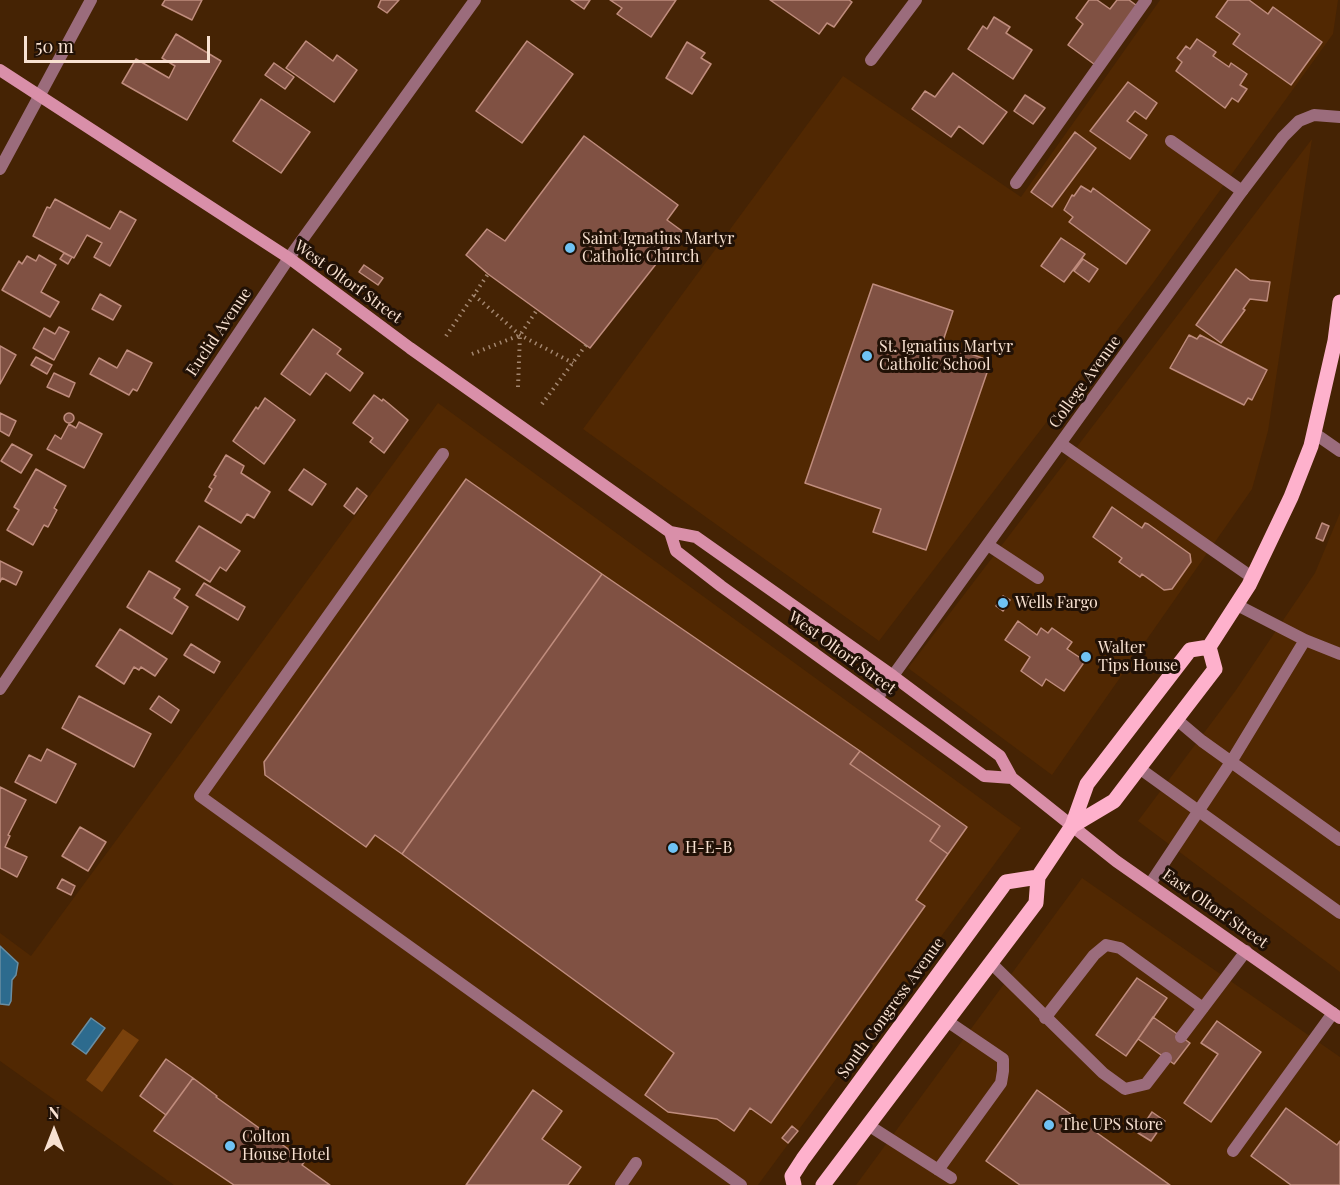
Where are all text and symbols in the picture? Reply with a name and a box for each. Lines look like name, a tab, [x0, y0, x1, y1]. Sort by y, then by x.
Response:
scale bar	[27, 24, 213, 62]
text: 50 m	[35, 34, 74, 58]
place label: Saint Ignatius Martyr Catholic Church	[582, 229, 734, 267]
street label: West Oltorf Street	[290, 237, 406, 327]
marker: Saint Ignatius Martyr Catholic Church	[563, 241, 577, 255]
street label: Euclid Avenue	[182, 284, 256, 380]
street label: College Avenue	[1045, 332, 1125, 432]
place label: St. Ignatius Martyr Catholic School	[879, 337, 1013, 375]
marker: St. Ignatius Martyr Catholic School	[860, 349, 874, 363]
place label: Wells Fargo	[1015, 593, 1098, 613]
marker: Wells Fargo	[996, 596, 1010, 610]
street label: West Oltorf Street	[784, 608, 900, 698]
place label: Walter Tips House	[1098, 638, 1178, 676]
marker: Walter Tips House	[1079, 650, 1093, 664]
place label: H-E-B	[685, 838, 733, 858]
marker: H-E-B	[666, 841, 680, 855]
street label: East Oltorf Street	[1158, 865, 1272, 953]
street label: South Congress Avenue	[833, 934, 949, 1082]
north arrow	[24, 1101, 84, 1161]
text: N	[48, 1102, 60, 1123]
place label: The UPS Store	[1061, 1115, 1163, 1135]
marker: The UPS Store	[1042, 1118, 1056, 1132]
place label: Colton House Hotel	[242, 1127, 330, 1165]
marker: Colton House Hotel	[223, 1139, 237, 1153]

